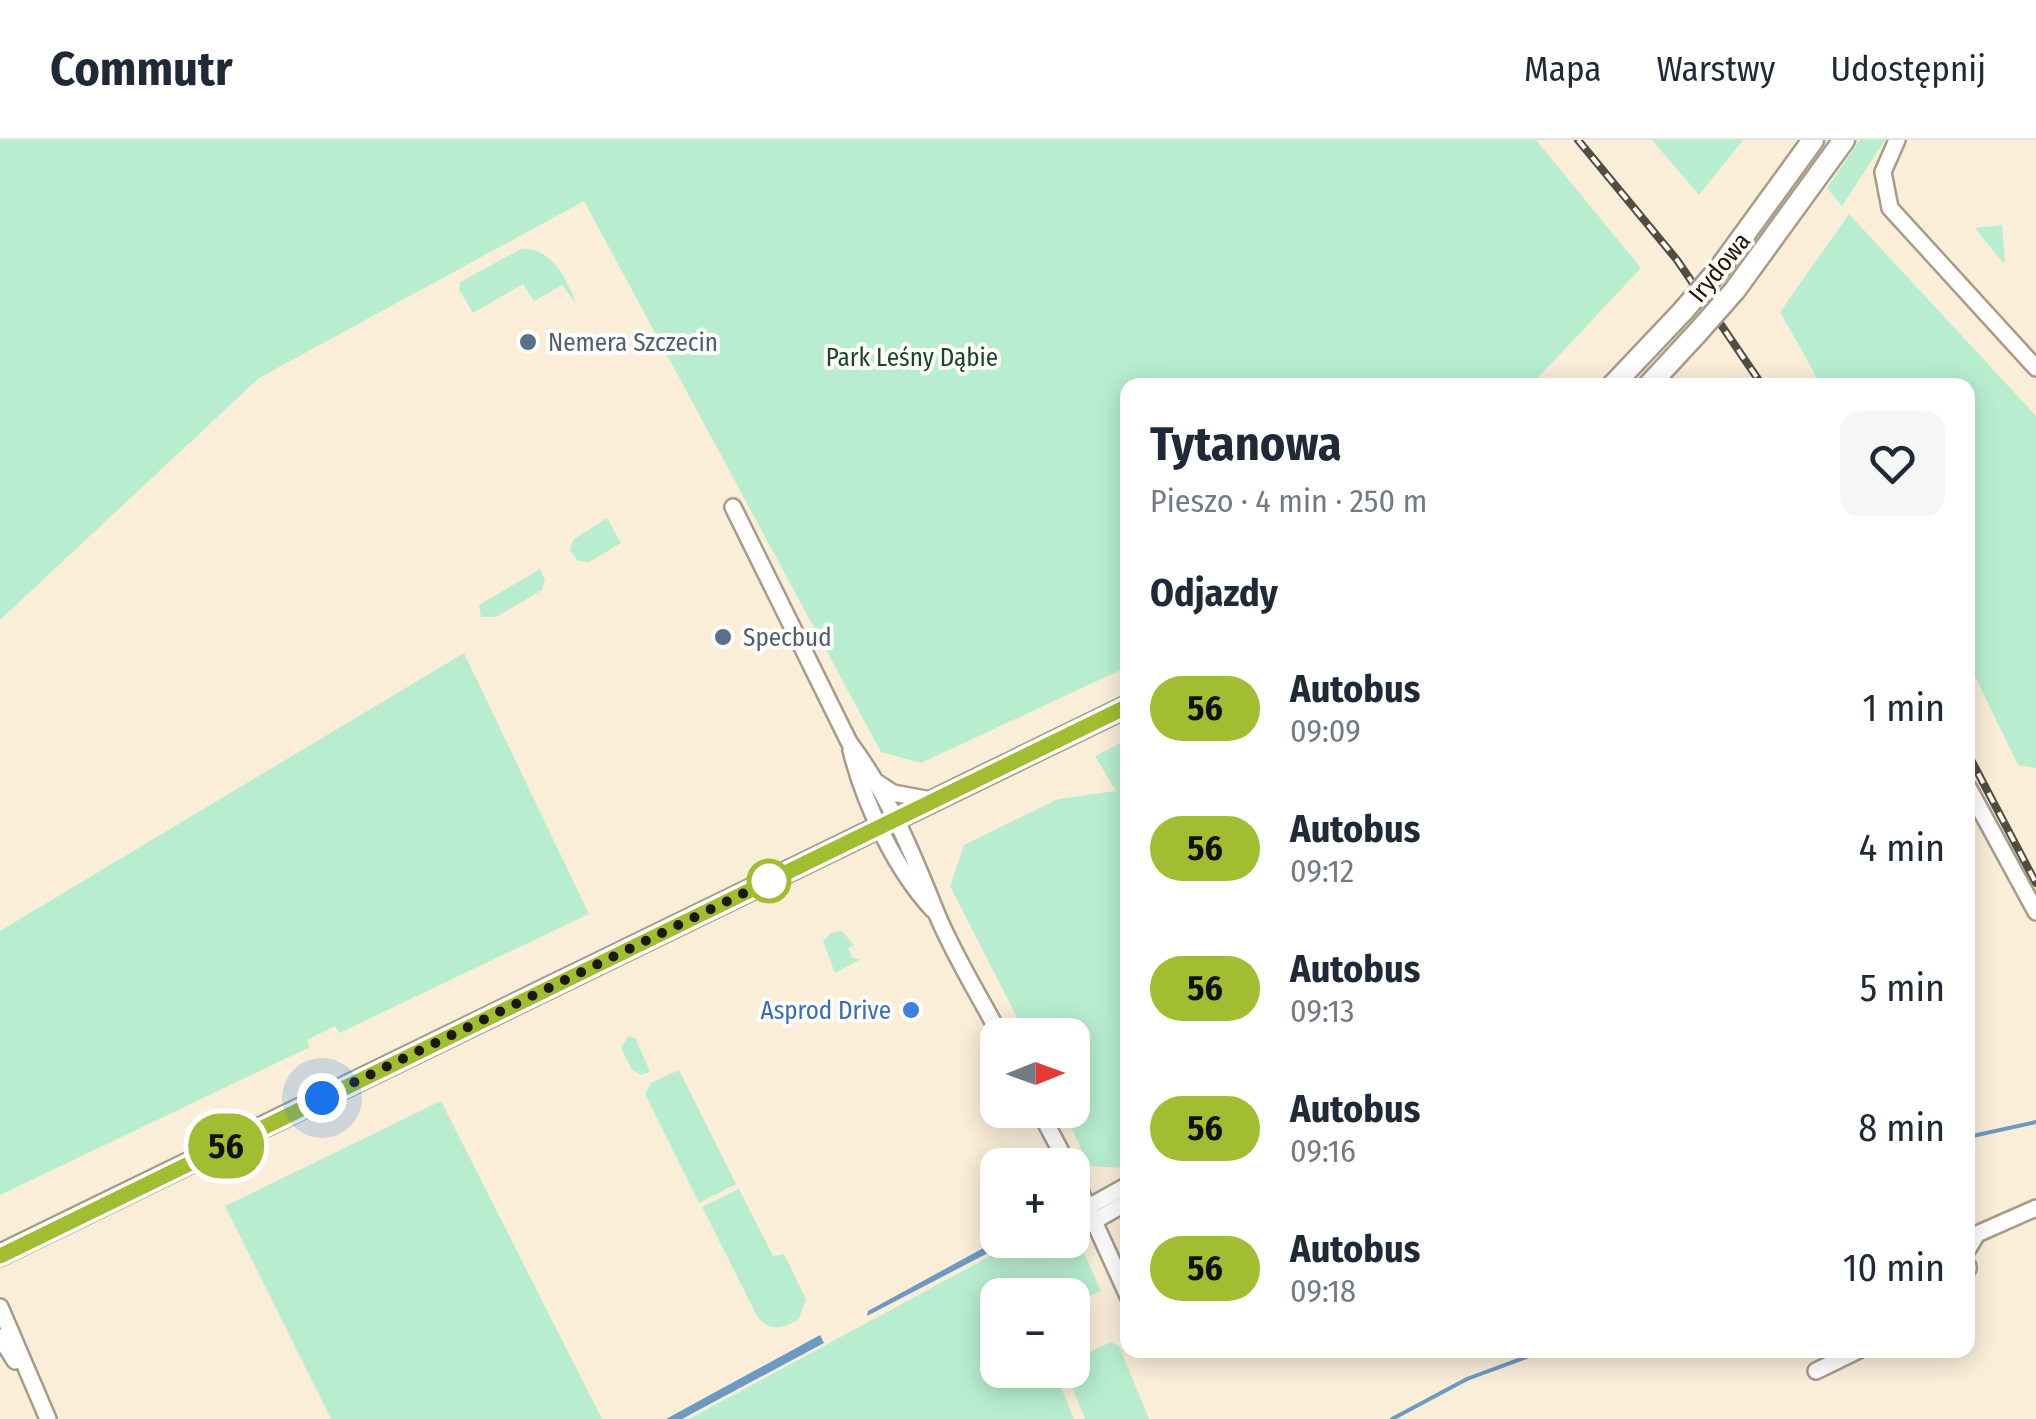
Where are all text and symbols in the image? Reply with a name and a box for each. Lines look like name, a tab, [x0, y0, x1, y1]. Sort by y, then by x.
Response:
text: Commutr	[50, 40, 232, 98]
text: Mapa	[1524, 48, 1601, 90]
text: Warstwy	[1656, 48, 1775, 90]
text: Udostępnij	[1830, 48, 1986, 90]
street label: Irydowa	[1683, 227, 1757, 309]
place label: Nemera Szczecin	[548, 328, 718, 358]
marker: Nemera Szczecin	[517, 331, 539, 353]
park label: Park Leśny Dąbie	[826, 343, 998, 373]
button: heart	[1840, 411, 1945, 516]
text: Tytanowa	[1150, 415, 1342, 473]
text: Pieszo · 4 min · 250 m	[1150, 482, 1427, 520]
text: Odjazdy	[1150, 570, 1278, 616]
place label: Specbud	[743, 623, 832, 653]
marker: Specbud	[712, 626, 734, 648]
text: Autobus	[1290, 666, 1420, 712]
text: 1 min	[1862, 685, 1945, 731]
text: 56	[1187, 687, 1223, 729]
text: 09:09	[1290, 712, 1361, 750]
text: Autobus	[1290, 806, 1420, 852]
text: 4 min	[1859, 825, 1945, 871]
text: 56	[1187, 827, 1223, 869]
text: 09:12	[1290, 852, 1354, 890]
unlabelled marker	[748, 860, 790, 902]
text: Autobus	[1290, 946, 1420, 992]
text: 5 min	[1860, 965, 1945, 1011]
text: 56	[1187, 967, 1223, 1009]
text: 09:13	[1290, 992, 1354, 1030]
place label: Asprod Drive	[760, 996, 891, 1026]
marker: Asprod Drive	[900, 999, 922, 1021]
north arrow	[980, 1018, 1090, 1128]
map controls	[980, 1018, 1090, 1388]
your location	[297, 1073, 347, 1123]
text: Autobus	[1290, 1086, 1420, 1132]
text: 8 min	[1858, 1105, 1945, 1151]
text: 56	[1187, 1107, 1223, 1149]
line badge: 56	[181, 1114, 271, 1178]
text: 56	[208, 1125, 244, 1167]
text: 09:16	[1290, 1132, 1356, 1170]
button: +	[980, 1148, 1090, 1258]
text: Autobus	[1290, 1226, 1420, 1272]
text: 10 min	[1843, 1245, 1945, 1291]
text: 56	[1187, 1247, 1223, 1289]
text: 09:18	[1290, 1272, 1356, 1310]
button: −	[980, 1278, 1090, 1388]

